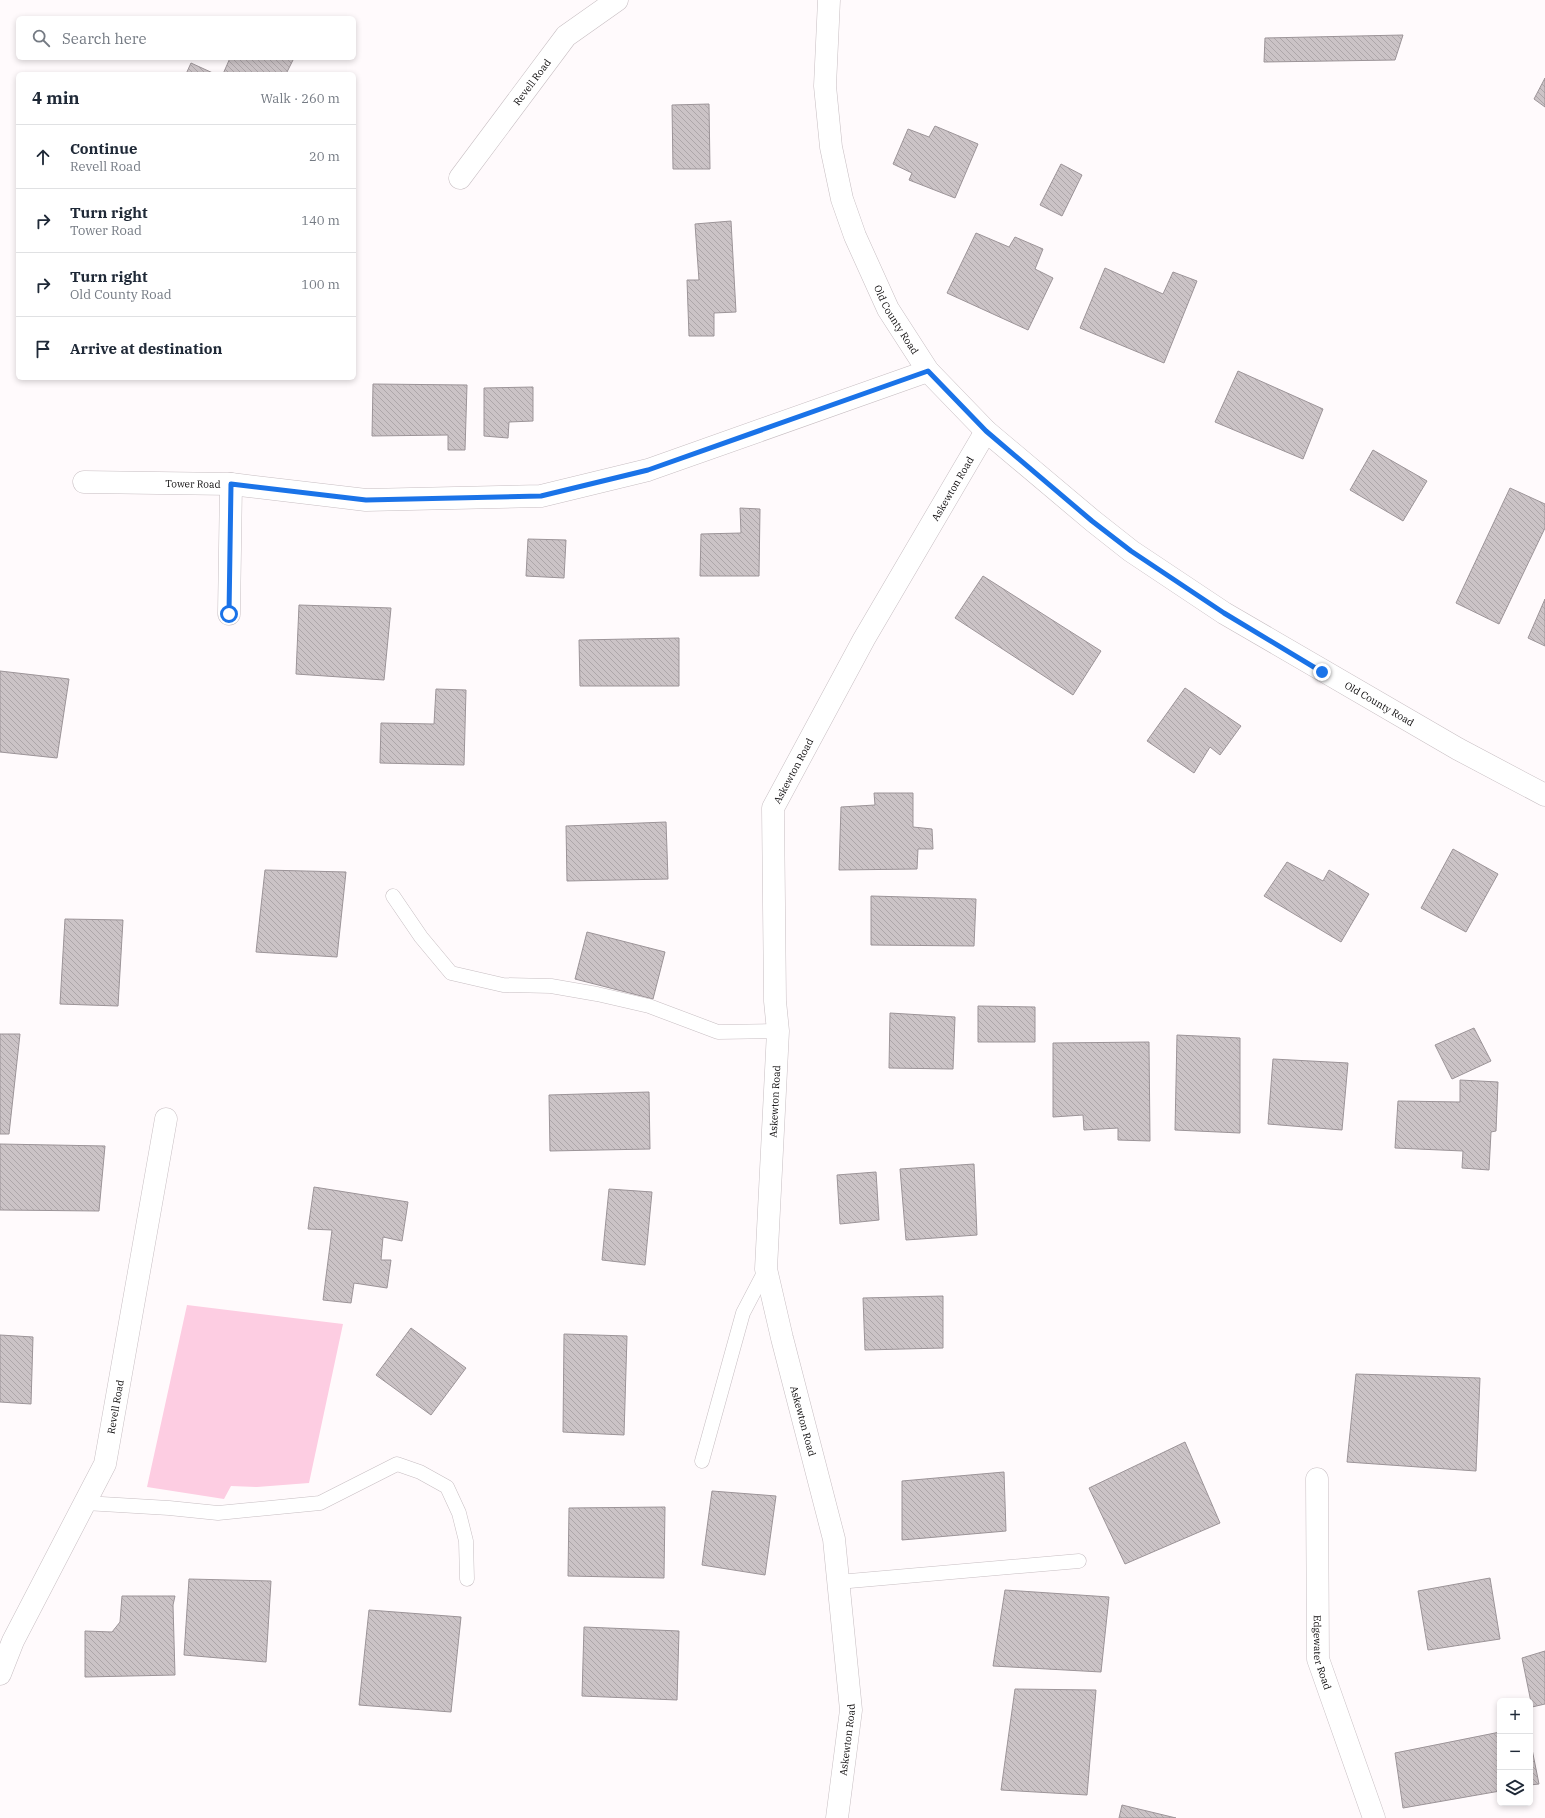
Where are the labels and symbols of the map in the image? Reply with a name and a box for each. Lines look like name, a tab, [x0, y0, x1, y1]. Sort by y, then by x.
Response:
street label: Revell Road	[510, 56, 553, 108]
street label: Old County Road	[871, 283, 922, 356]
street label: Askewton Road	[928, 454, 976, 523]
street label: Tower Road	[165, 477, 221, 490]
route start	[220, 605, 238, 623]
route end	[1313, 663, 1331, 681]
street label: Old County Road	[1342, 678, 1417, 729]
street label: Askewton Road	[770, 736, 816, 806]
street label: Askewton Road	[766, 1065, 783, 1138]
street label: Revell Road	[104, 1379, 126, 1435]
street label: Askewton Road	[787, 1384, 819, 1458]
street label: Edgewater Road	[1311, 1615, 1335, 1691]
street label: Askewton Road	[836, 1703, 858, 1776]

